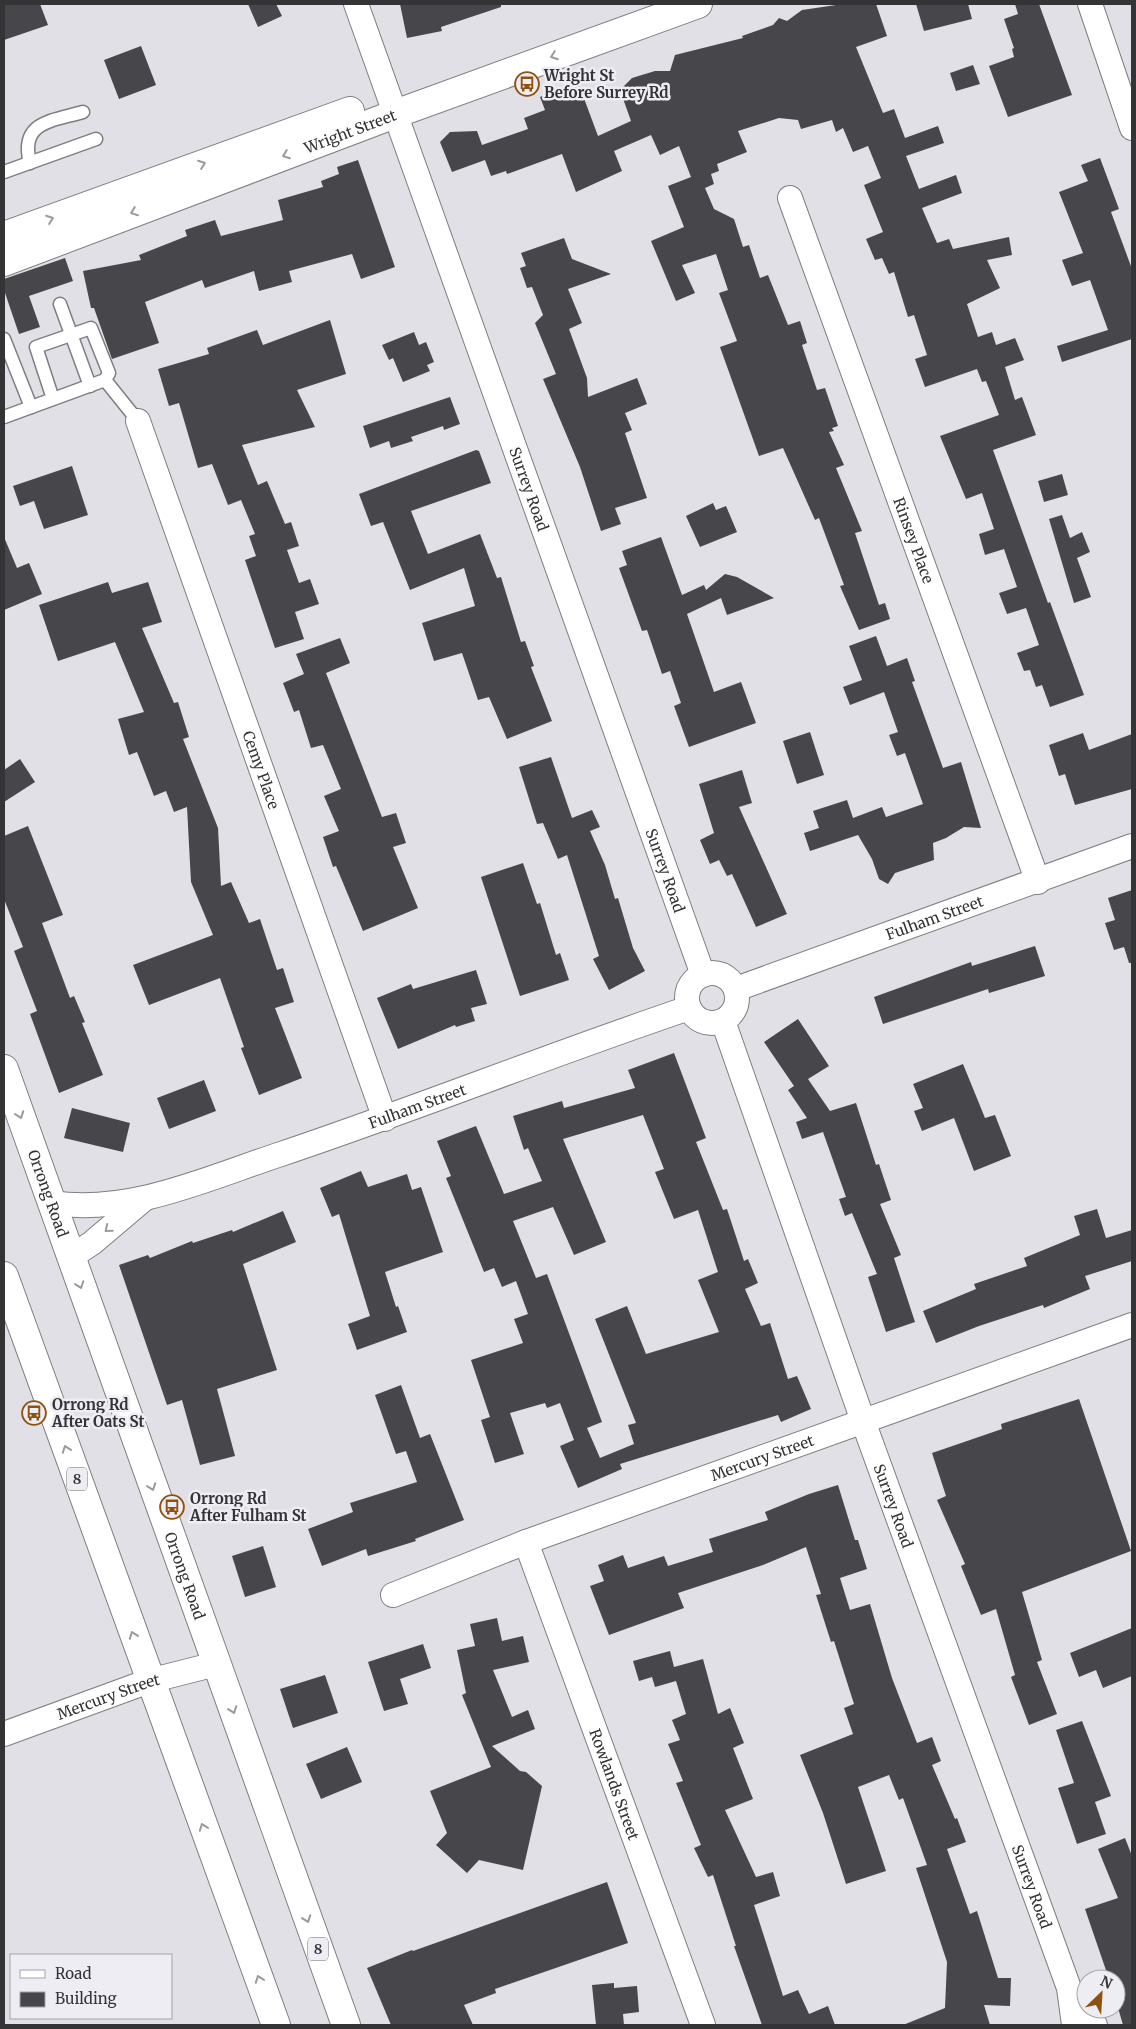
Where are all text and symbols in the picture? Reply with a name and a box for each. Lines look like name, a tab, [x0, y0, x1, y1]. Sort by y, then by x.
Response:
one-way arrow	[550, 50, 559, 60]
place label: Wright St Before Surrey Rd	[543, 66, 669, 102]
bus stop icon: Wright St Before Surrey Rd	[514, 71, 540, 97]
street label: Wright Street	[300, 105, 399, 157]
one-way arrow	[283, 149, 291, 159]
one-way arrow	[198, 160, 206, 170]
one-way arrow	[131, 206, 139, 216]
one-way arrow	[45, 215, 53, 225]
street label: Surrey Road	[506, 444, 553, 534]
street label: Rinsey Place	[890, 494, 938, 586]
street label: Cemy Place	[239, 728, 284, 812]
street label: Surrey Road	[642, 826, 689, 915]
street label: Fulham Street	[883, 891, 986, 944]
street label: Fulham Street	[366, 1079, 469, 1132]
one-way arrow	[14, 1110, 24, 1119]
street label: Orrong Road	[24, 1147, 73, 1240]
one-way arrow	[105, 1224, 114, 1233]
one-way arrow	[74, 1280, 84, 1288]
place label: Orrong Rd After Oats St	[51, 1395, 145, 1431]
bus stop icon: Orrong Rd After Oats St	[21, 1400, 47, 1426]
street label: Mercury Street	[708, 1430, 816, 1485]
one-way arrow	[62, 1445, 72, 1454]
street label: Surrey Road	[870, 1461, 918, 1550]
road number: 8	[67, 1468, 87, 1490]
one-way arrow	[146, 1482, 156, 1491]
place label: Orrong Rd After Fulham St	[189, 1489, 307, 1525]
bus stop icon: Orrong Rd After Fulham St	[159, 1494, 185, 1520]
street label: Orrong Road	[161, 1529, 210, 1622]
one-way arrow	[129, 1631, 139, 1640]
street label: Mercury Street	[54, 1669, 162, 1723]
one-way arrow	[227, 1705, 237, 1713]
street label: Rowlands Street	[586, 1726, 644, 1843]
one-way arrow	[199, 1823, 209, 1832]
street label: Surrey Road	[1008, 1842, 1056, 1931]
one-way arrow	[301, 1914, 311, 1923]
road number: 8	[308, 1938, 328, 1960]
legend	[10, 1954, 172, 2019]
text: Road	[55, 1964, 91, 1983]
north arrow	[1076, 1969, 1126, 2019]
text: N	[1098, 1972, 1115, 1993]
one-way arrow	[255, 1976, 265, 1984]
text: Building	[55, 1989, 117, 2008]

